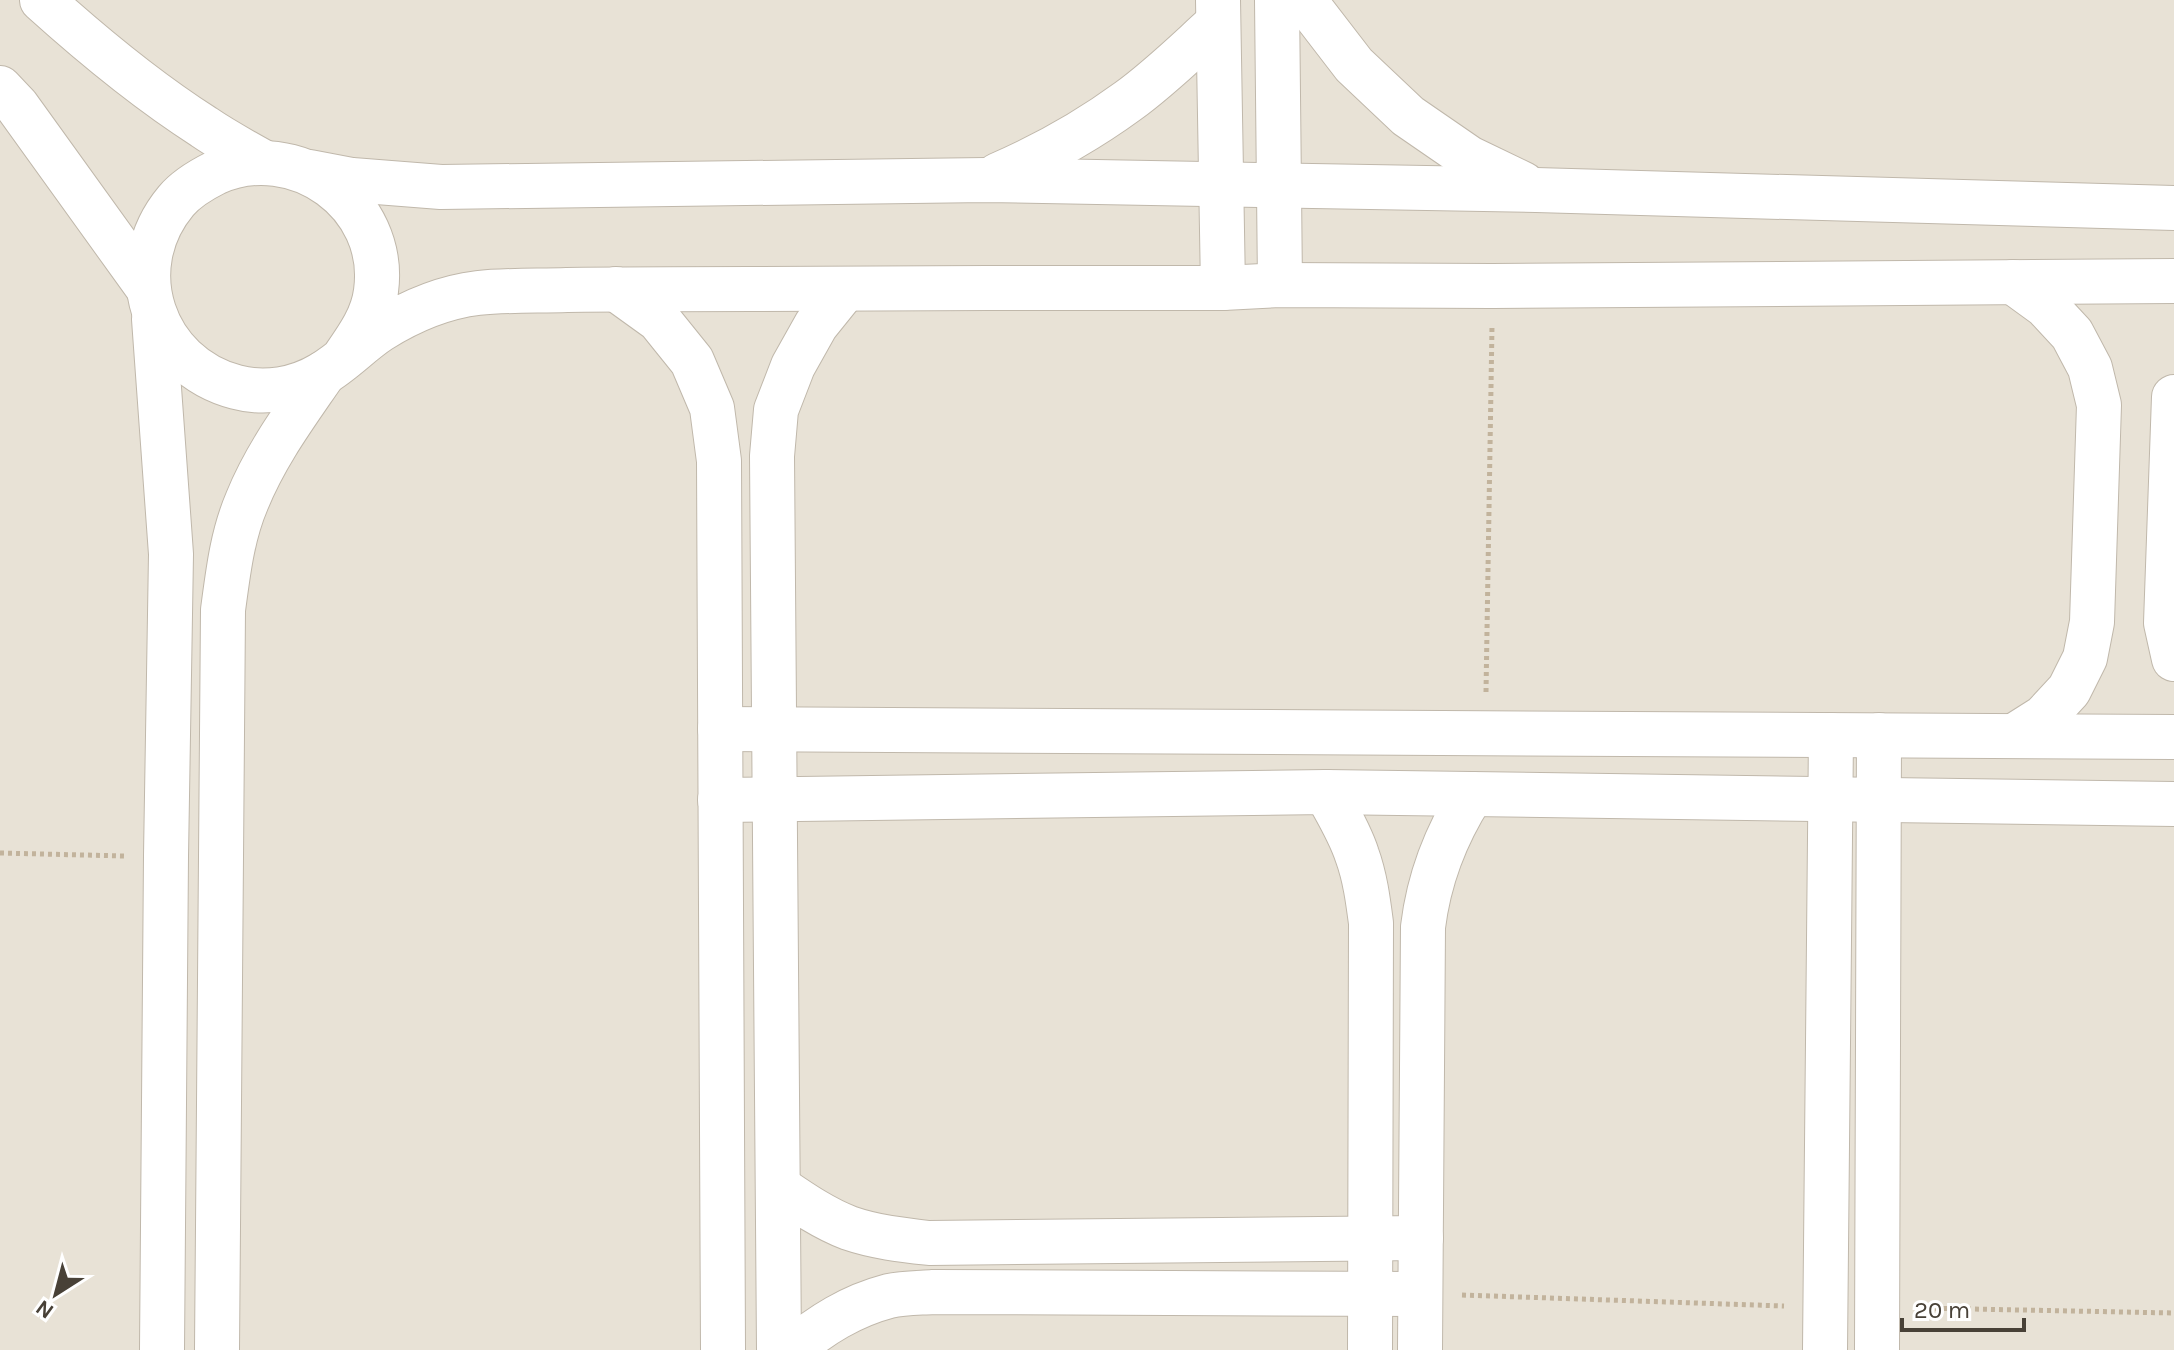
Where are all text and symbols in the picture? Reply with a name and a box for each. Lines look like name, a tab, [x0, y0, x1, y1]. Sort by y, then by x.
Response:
north arrow	[16, 1254, 96, 1334]
scale bar	[1902, 1282, 2024, 1332]
text: N	[31, 1294, 59, 1325]
text: 20 m	[1914, 1296, 1970, 1324]

